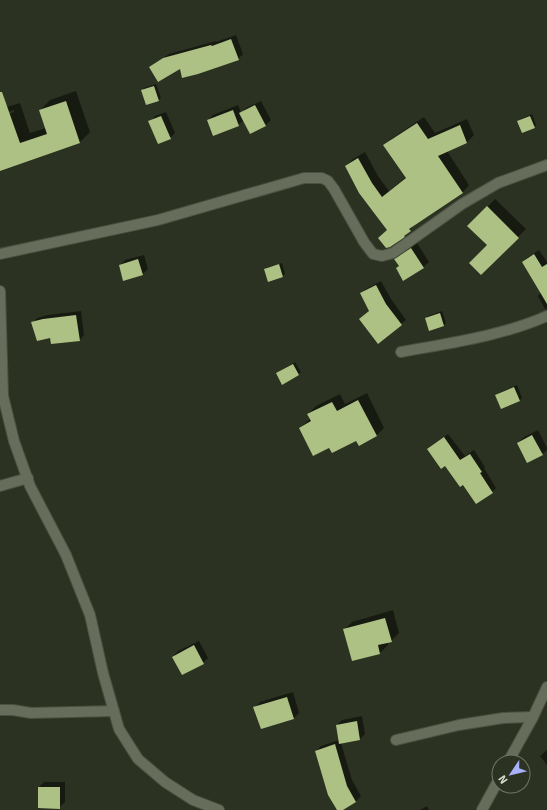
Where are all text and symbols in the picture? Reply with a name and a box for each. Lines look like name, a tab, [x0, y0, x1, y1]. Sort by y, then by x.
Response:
north arrow	[491, 754, 531, 794]
text: N	[496, 773, 511, 786]

